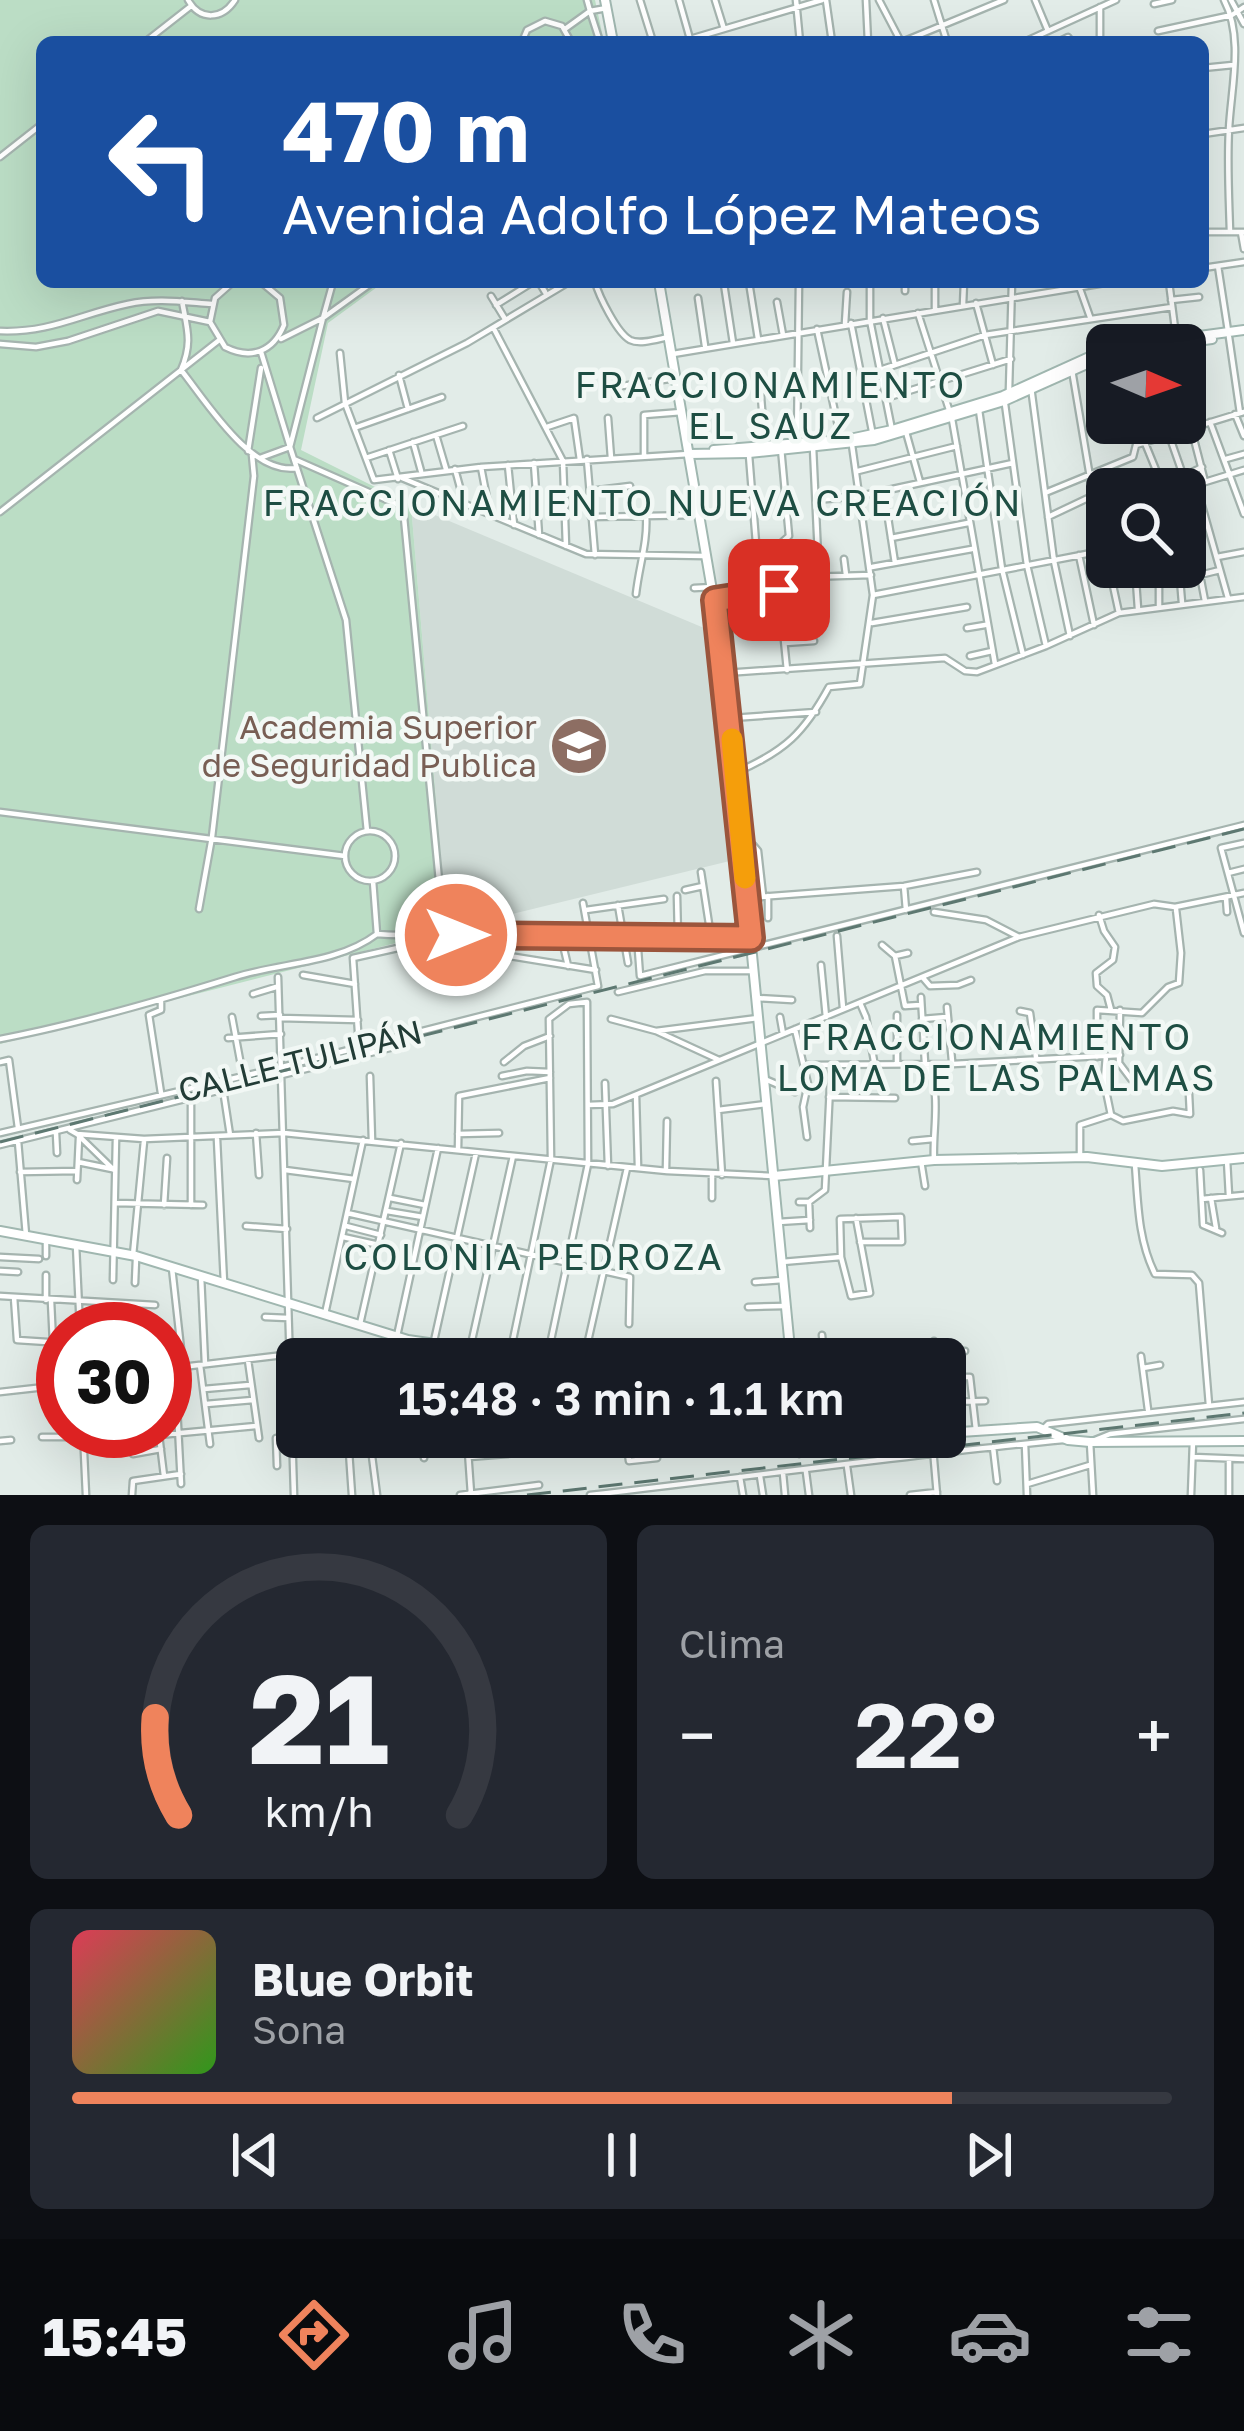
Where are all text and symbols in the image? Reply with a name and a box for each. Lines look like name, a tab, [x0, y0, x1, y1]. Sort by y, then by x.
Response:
text: 470 m	[282, 80, 529, 180]
icon: left	[84, 84, 240, 240]
text: Avenida Adolfo López Mateos	[282, 181, 1041, 246]
north arrow	[1086, 324, 1206, 444]
map controls	[1086, 324, 1206, 588]
district label: FRACCIONAMIENTO EL SAUZ	[575, 363, 967, 447]
button: search	[1086, 468, 1206, 588]
district label: FRACCIONAMIENTO NUEVA CREACIÓN	[263, 481, 1023, 524]
pin	[728, 539, 830, 641]
icon: arrive	[746, 557, 812, 623]
place label: Academia Superior de Seguridad Publica	[202, 707, 537, 784]
school or university icon: Academia Superior de Seguridad Publica	[548, 715, 610, 777]
position arrow	[393, 872, 519, 998]
street label: CALLE TULIPÁN	[174, 1011, 426, 1110]
district label: FRACCIONAMIENTO LOMA DE LAS PALMAS	[777, 1015, 1217, 1099]
district label: COLONIA PEDROZA	[344, 1235, 724, 1278]
speed limit sign: 30	[36, 1302, 192, 1458]
text: 15:48 · 3 min · 1.1 km	[398, 1371, 844, 1425]
text: Clima	[679, 1620, 785, 1667]
text: 21	[248, 1642, 389, 1791]
text: 22°	[854, 1680, 997, 1788]
text: −	[679, 1695, 715, 1775]
text: +	[1136, 1695, 1172, 1775]
text: km/h	[264, 1785, 373, 1836]
text: Blue Orbit	[252, 1952, 474, 2006]
text: Sona	[252, 2006, 346, 2053]
icon: previous	[222, 2122, 288, 2188]
icon: pause	[589, 2122, 655, 2188]
icon: next	[956, 2122, 1022, 2188]
icon: directions	[272, 2293, 356, 2377]
icon: music	[441, 2293, 525, 2377]
icon: phone	[610, 2293, 694, 2377]
icon: climate	[779, 2293, 863, 2377]
icon: car	[948, 2293, 1032, 2377]
icon: filters	[1117, 2293, 1201, 2377]
text: 15:45	[43, 2303, 187, 2368]

